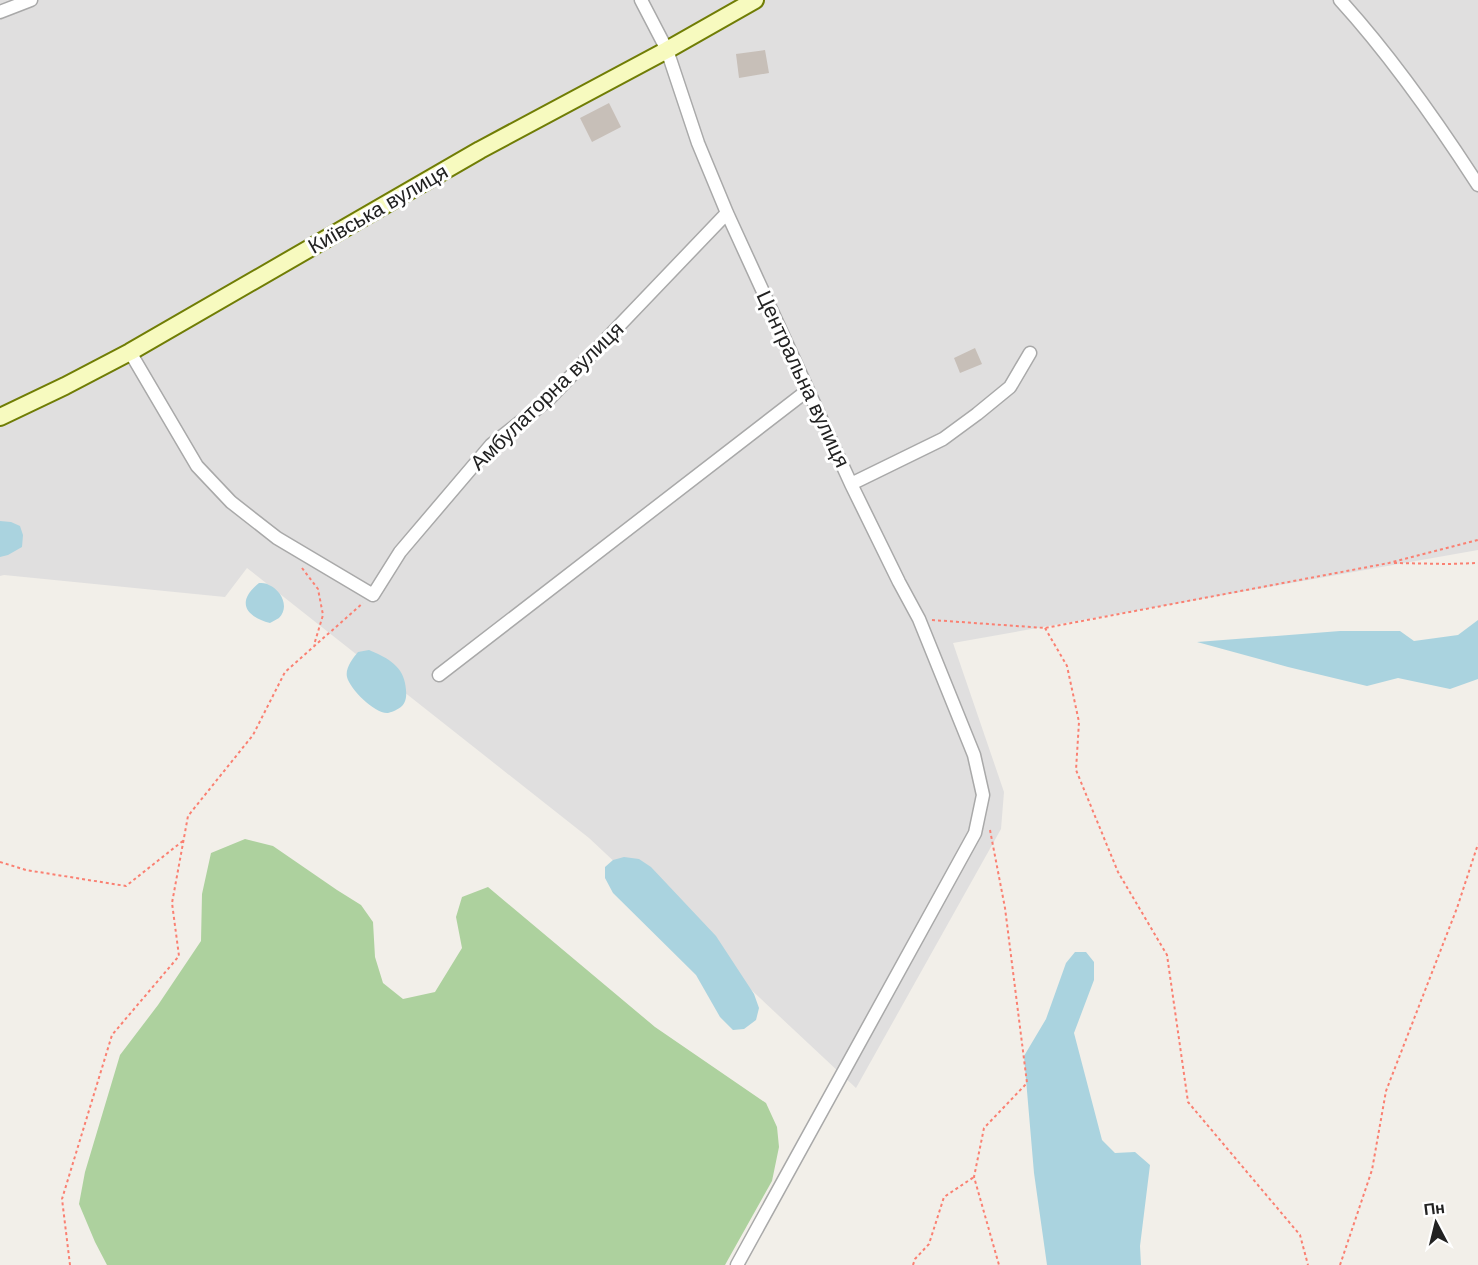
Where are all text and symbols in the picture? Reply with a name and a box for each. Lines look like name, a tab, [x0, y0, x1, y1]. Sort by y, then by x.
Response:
street label: Київська вулиця	[303, 158, 453, 260]
street label: Центральна вулиця	[750, 286, 856, 472]
street label: Амбулаторна вулиця	[464, 315, 630, 477]
north arrow	[1406, 1193, 1466, 1253]
text: Пн	[1422, 1197, 1446, 1220]

